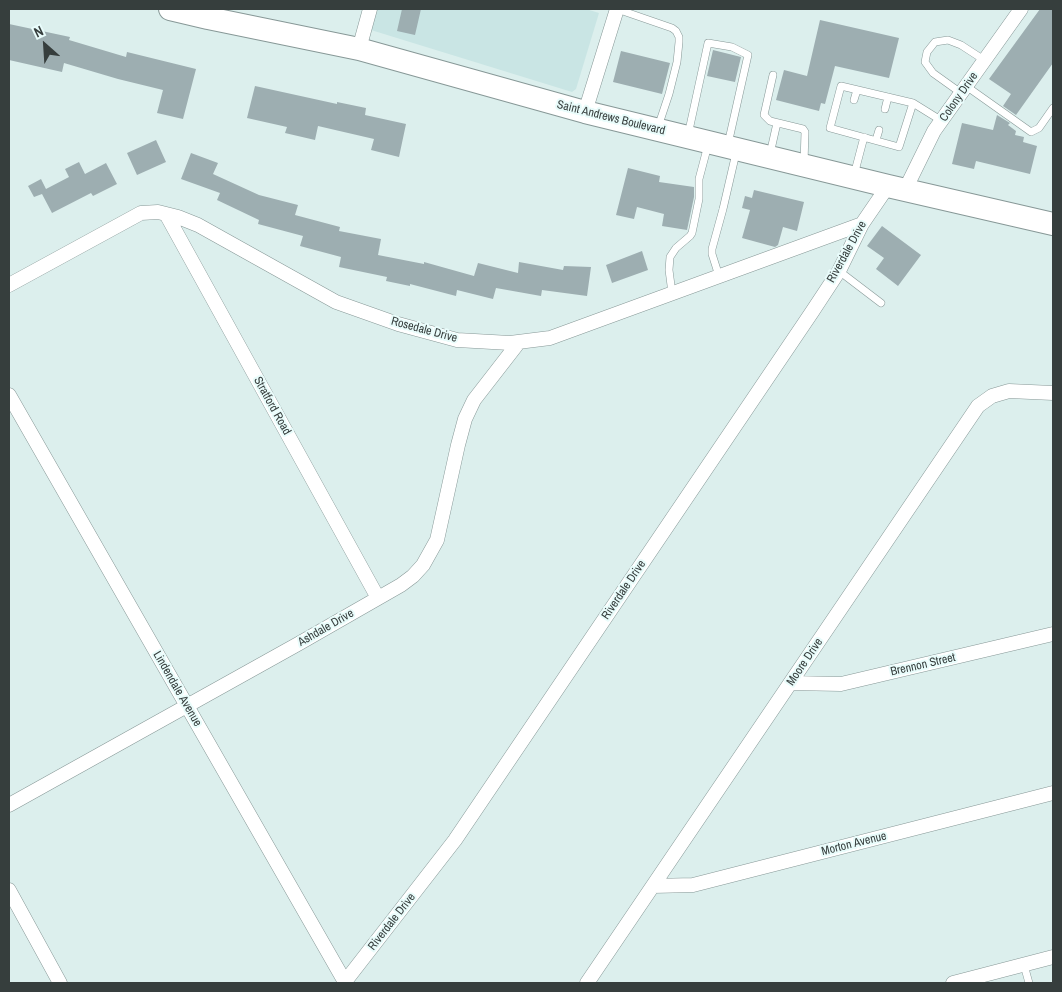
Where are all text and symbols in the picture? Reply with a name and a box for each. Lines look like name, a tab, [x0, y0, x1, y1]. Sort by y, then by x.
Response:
north arrow	[20, 20, 70, 70]
text: N	[31, 22, 46, 41]
street label: Colony Drive	[937, 70, 981, 124]
street label: Saint Andrews Boulevard	[555, 98, 667, 138]
street label: Riverdale Drive	[824, 219, 870, 285]
street label: Rosedale Drive	[389, 314, 459, 346]
street label: Stratford Road	[250, 375, 294, 437]
street label: Riverdale Drive	[599, 558, 649, 622]
street label: Ashdale Drive	[296, 606, 356, 650]
street label: Moore Drive	[784, 636, 826, 688]
street label: Lindendale Avenue	[150, 649, 204, 729]
street label: Brennon Street	[889, 651, 957, 679]
street label: Morton Avenue	[820, 829, 888, 859]
street label: Riverdale Drive	[365, 891, 419, 953]

